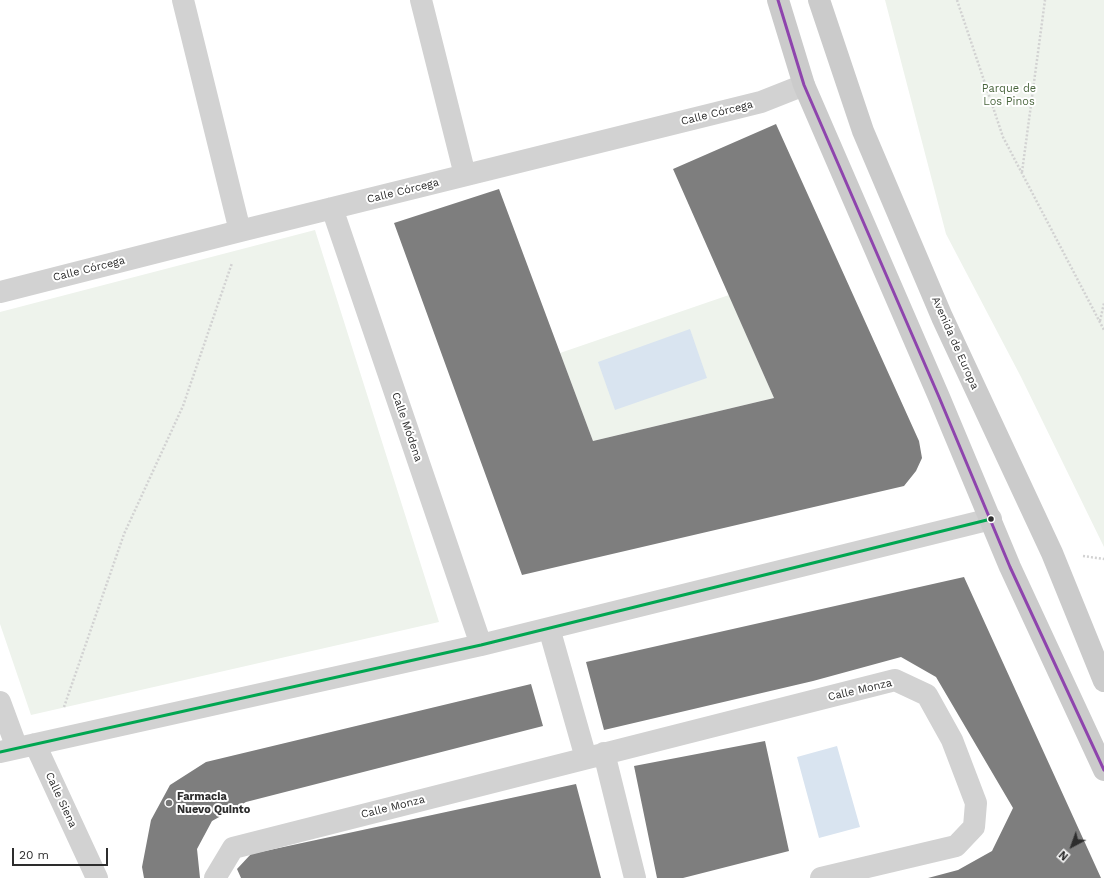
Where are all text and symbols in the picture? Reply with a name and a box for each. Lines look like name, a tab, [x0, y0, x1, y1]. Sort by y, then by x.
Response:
park label: Parque de Los Pinos	[982, 82, 1036, 108]
street label: Calle Córcega	[680, 98, 754, 128]
street label: Calle Córcega	[366, 176, 440, 206]
street label: Calle Córcega	[52, 254, 126, 284]
street label: Avenida de Europa	[929, 295, 981, 391]
street label: Calle Módena	[389, 390, 425, 464]
unlabelled marker	[986, 514, 996, 524]
street label: Calle Monza	[827, 676, 893, 704]
street label: Calle Siena	[42, 770, 80, 830]
place label: Farmacia Nuevo Quinto	[177, 790, 250, 816]
street label: Calle Monza	[360, 793, 426, 821]
marker: Farmacia Nuevo Quinto	[164, 798, 174, 808]
north arrow	[1052, 826, 1092, 866]
scale bar	[14, 840, 110, 866]
text: 20 m	[19, 848, 49, 862]
text: N	[1056, 848, 1071, 863]

